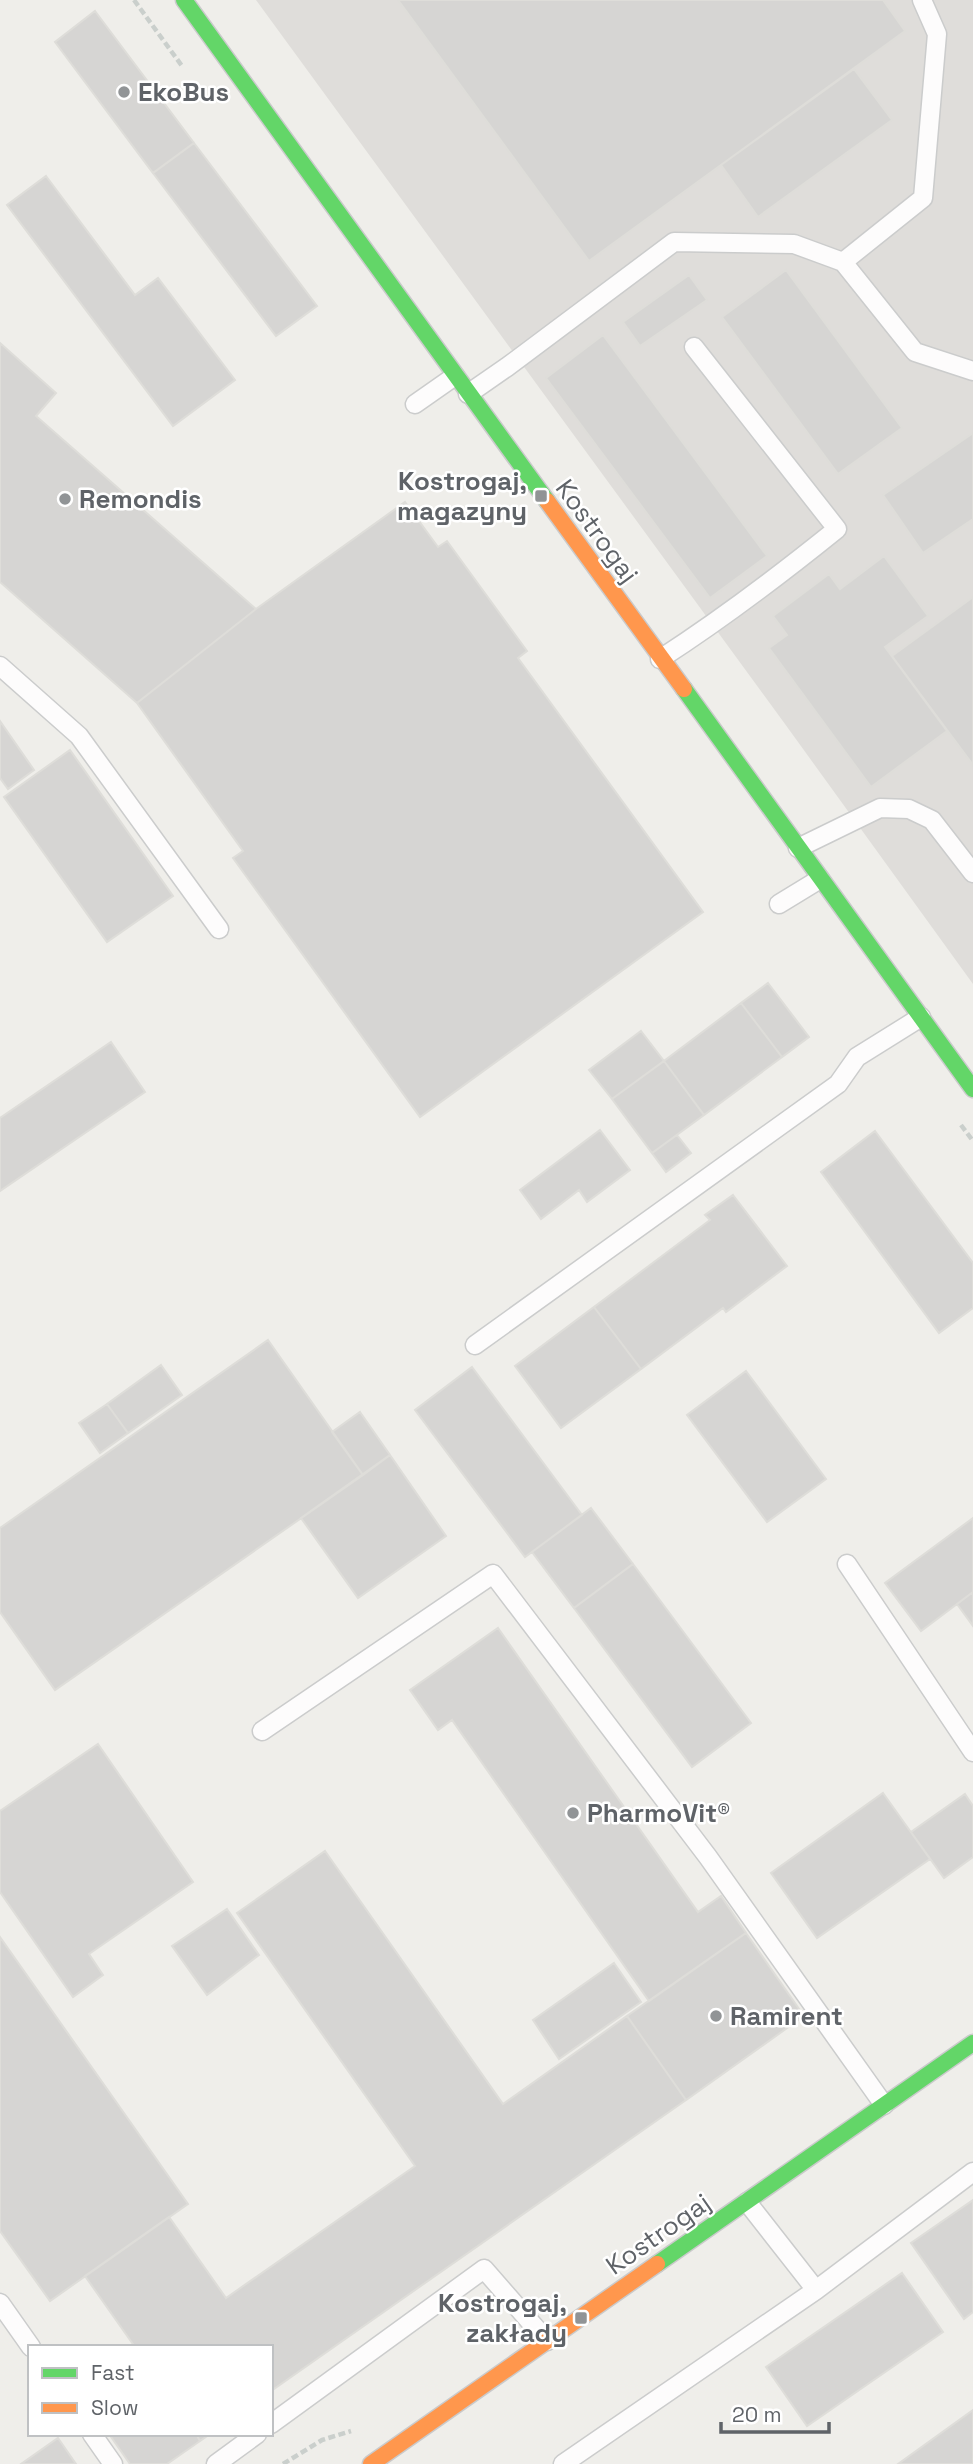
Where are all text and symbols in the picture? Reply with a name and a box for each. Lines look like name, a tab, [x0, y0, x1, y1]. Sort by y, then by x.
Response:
place label: EkoBus	[138, 75, 229, 109]
marker: EkoBus	[116, 84, 132, 100]
place label: Kostrogaj, magazyny	[397, 464, 527, 528]
street label: Kostrogaj	[548, 472, 646, 590]
place label: Remondis	[79, 482, 202, 516]
marker: Kostrogaj, magazyny	[533, 488, 549, 504]
marker: Remondis	[57, 491, 73, 507]
place label: PharmoVit®	[587, 1796, 730, 1830]
marker: PharmoVit®	[565, 1805, 581, 1821]
place label: Ramirent	[730, 1999, 843, 2033]
marker: Ramirent	[708, 2008, 724, 2024]
street label: Kostrogaj	[599, 2186, 717, 2282]
place label: Kostrogaj, zakłady	[438, 2286, 567, 2350]
marker: Kostrogaj, zakłady	[573, 2310, 589, 2326]
legend	[28, 2345, 273, 2436]
text: Fast	[91, 2359, 135, 2386]
scale bar	[721, 2390, 830, 2434]
text: Slow	[91, 2394, 139, 2421]
text: 20 m	[732, 2401, 782, 2428]

